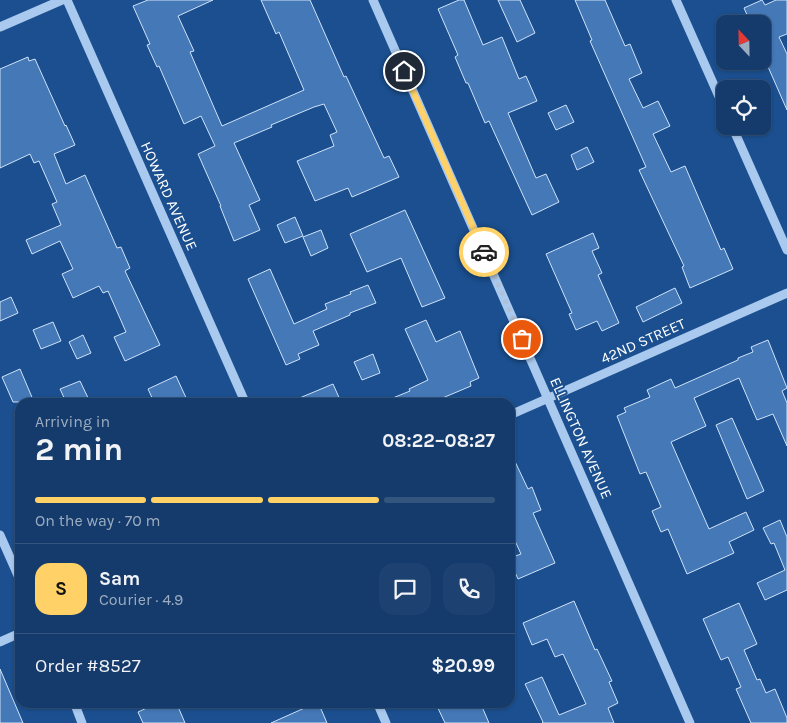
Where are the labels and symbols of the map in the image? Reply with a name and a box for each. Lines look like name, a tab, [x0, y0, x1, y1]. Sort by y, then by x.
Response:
north arrow	[716, 15, 771, 70]
pin	[383, 50, 425, 92]
street label: HOWARD AVENUE	[137, 139, 201, 253]
courier	[459, 227, 509, 277]
street label: 42ND STREET	[598, 314, 689, 368]
pin	[501, 318, 543, 360]
street label: ELLINGTON AVENUE	[546, 374, 616, 502]

